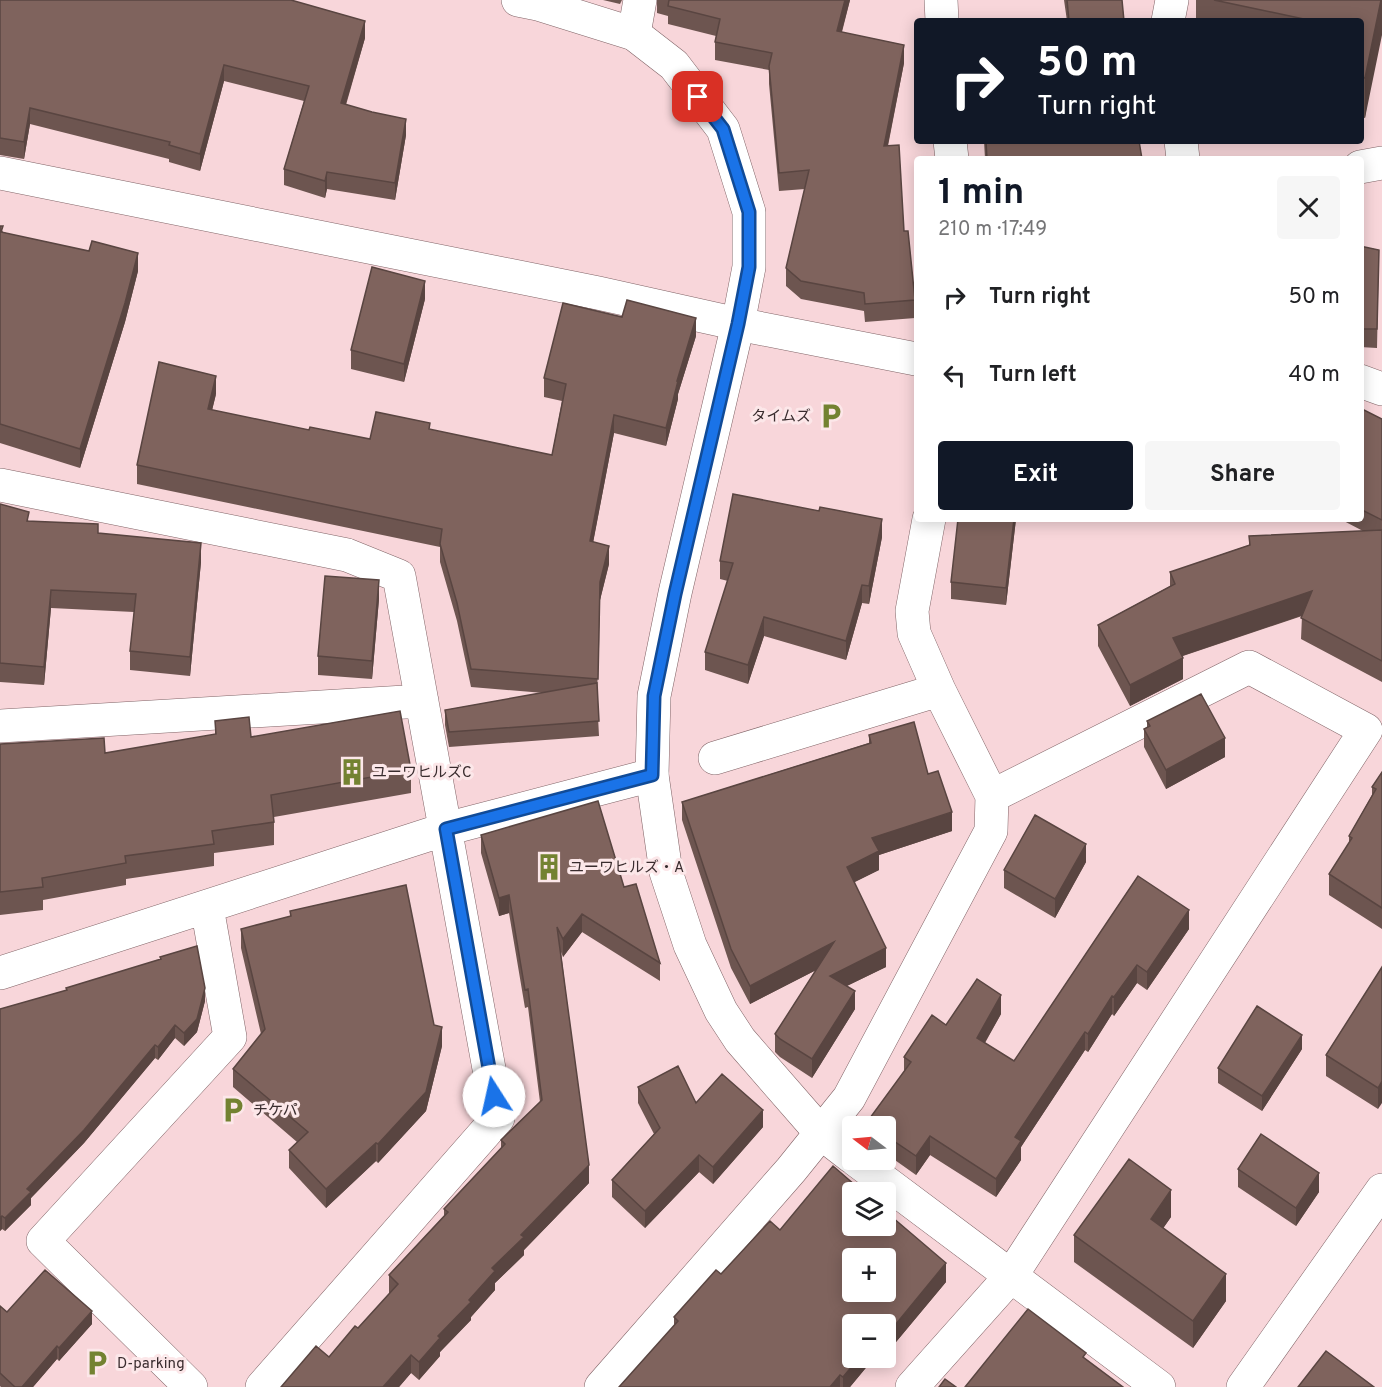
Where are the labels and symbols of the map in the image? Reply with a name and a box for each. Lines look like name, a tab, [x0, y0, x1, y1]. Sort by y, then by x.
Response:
pin	[672, 71, 723, 122]
parking icon: タイムズ	[816, 401, 846, 431]
place label: タイムズ	[751, 408, 811, 427]
building icon: ユーワヒルズC	[337, 757, 367, 787]
place label: ユーワヒルズC	[372, 764, 472, 783]
building icon: ユーワヒルズ・A	[534, 852, 564, 882]
place label: ユーワヒルズ・A	[569, 859, 684, 878]
position arrow	[462, 1064, 526, 1128]
parking icon: チケパ	[218, 1095, 248, 1125]
place label: チケパ	[253, 1102, 297, 1121]
north arrow	[842, 1116, 896, 1170]
parking icon: D-parking	[82, 1348, 112, 1378]
place label: D-parking	[117, 1355, 185, 1374]

